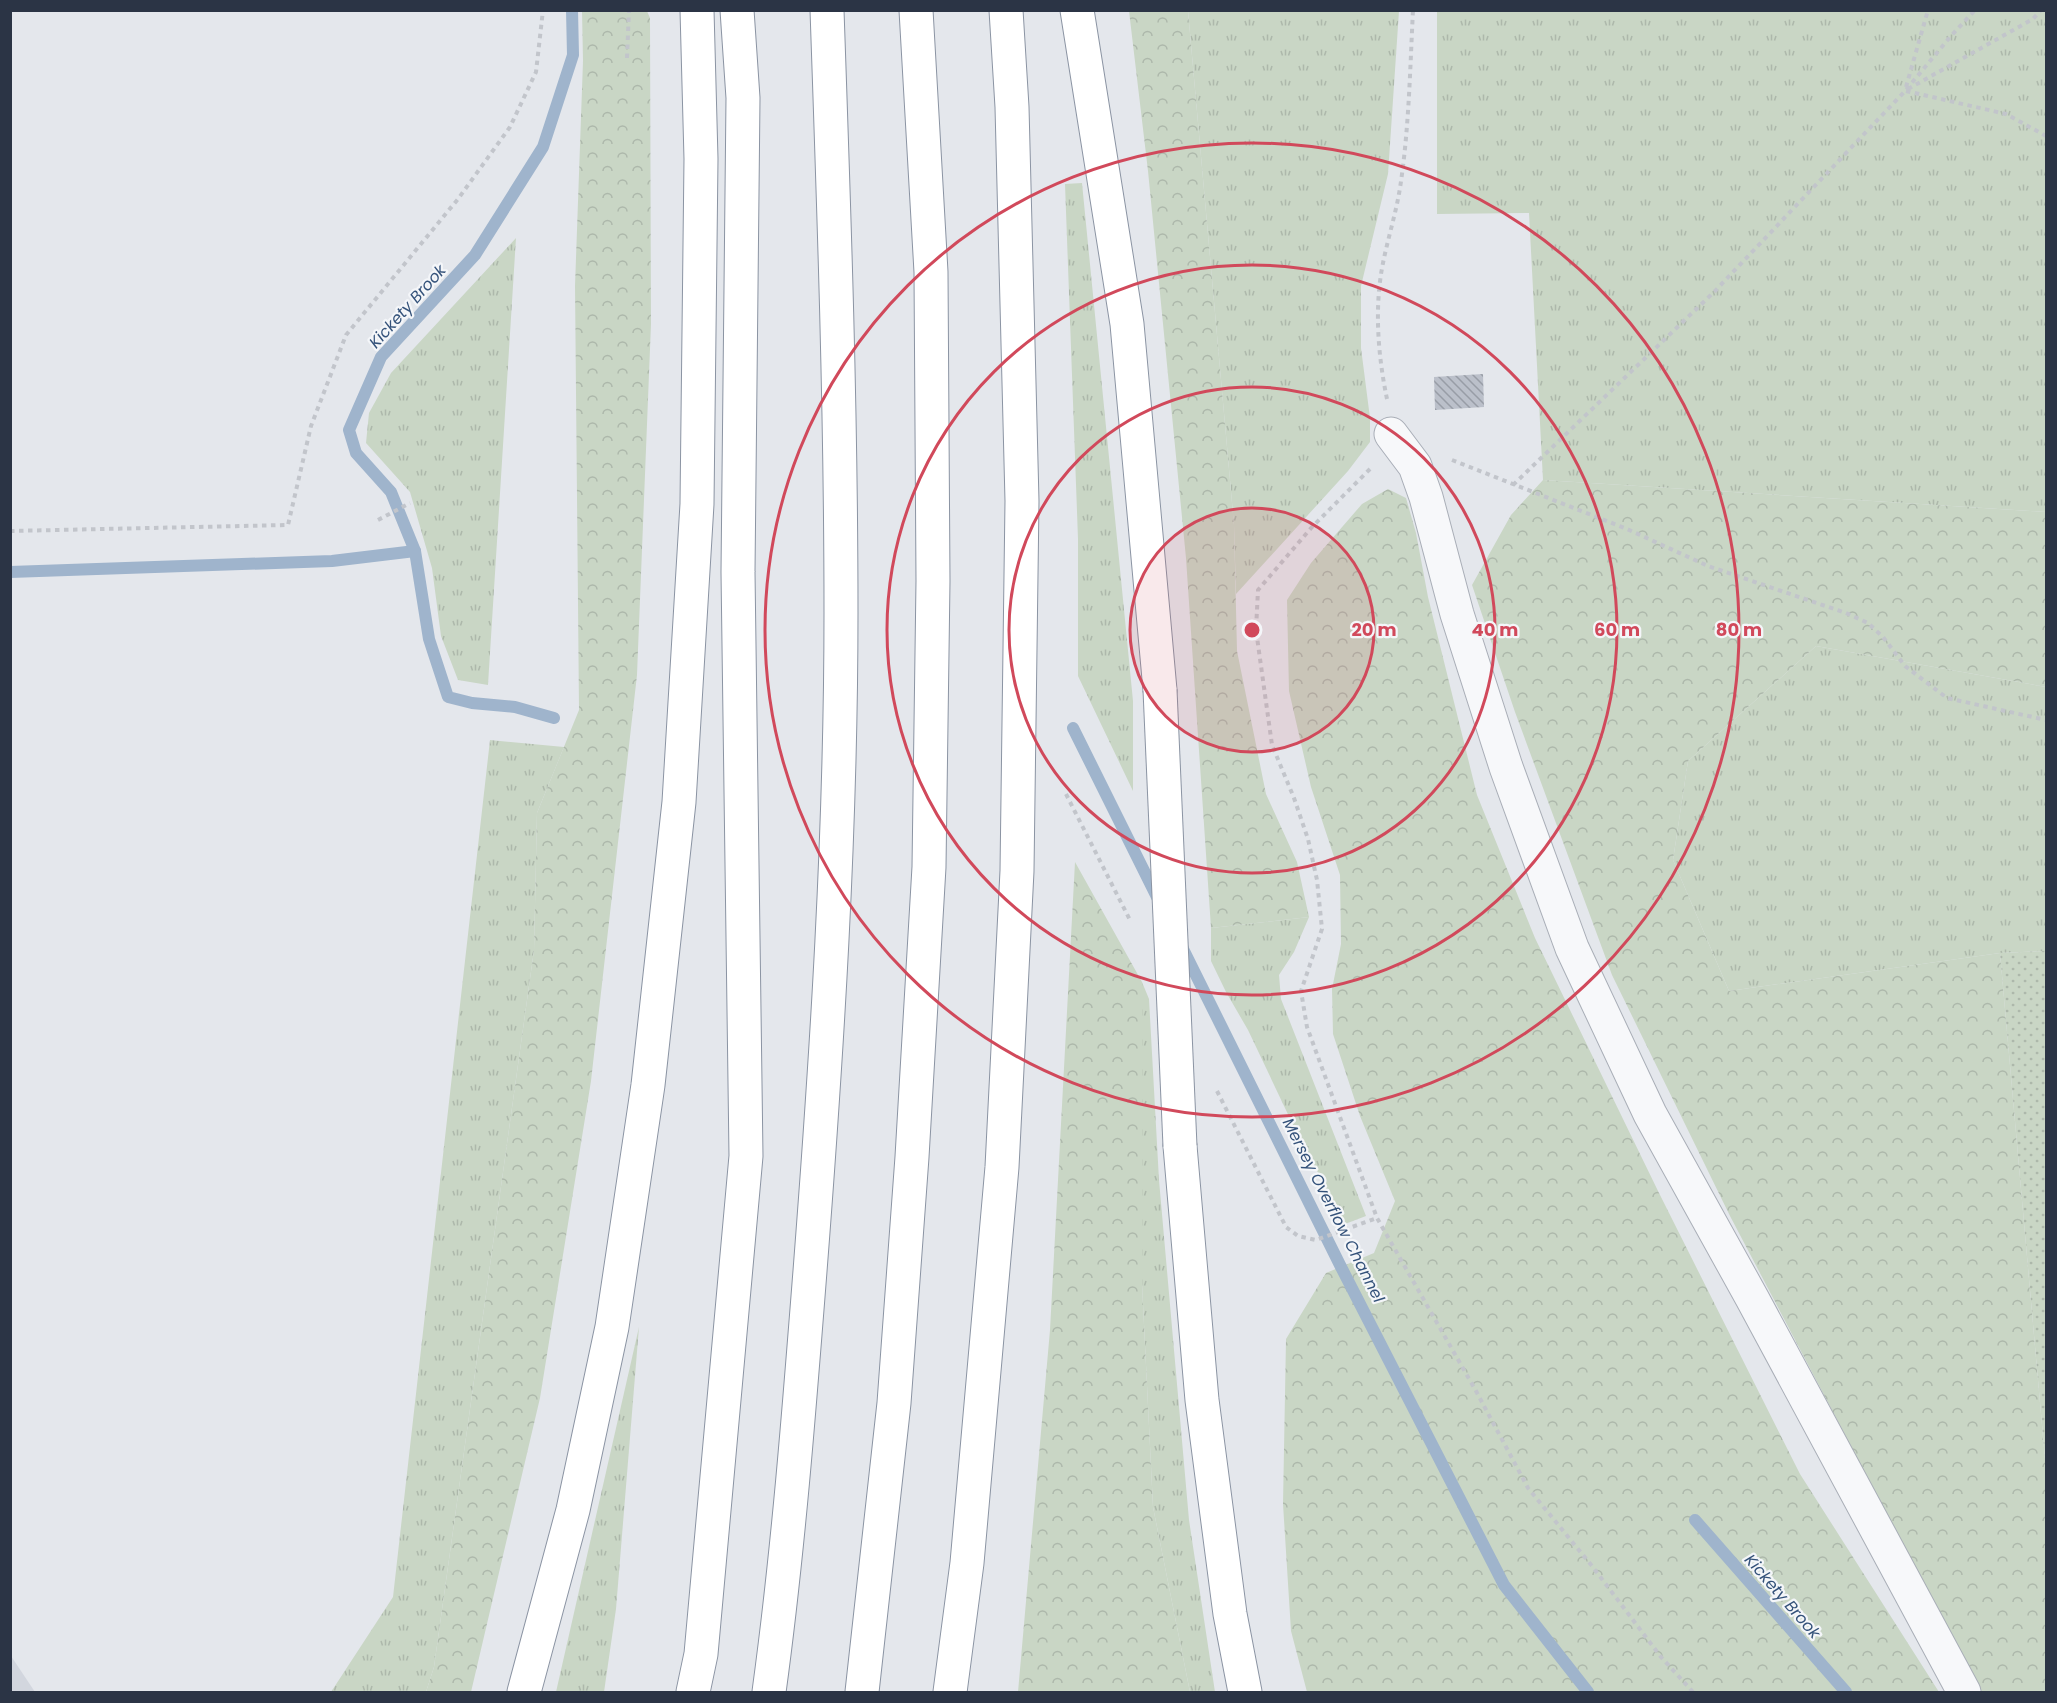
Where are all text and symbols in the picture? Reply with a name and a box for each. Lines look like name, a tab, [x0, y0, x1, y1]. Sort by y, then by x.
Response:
water label: Kickety Brook	[364, 259, 452, 353]
text: 20 m	[1352, 617, 1396, 642]
text: 40 m	[1472, 617, 1518, 642]
text: 60 m	[1594, 617, 1640, 642]
text: 80 m	[1716, 617, 1762, 642]
centre of rings	[1242, 620, 1262, 640]
water label: Mersey Overflow Channel	[1277, 1114, 1390, 1306]
water label: Kickety Brook	[1739, 1549, 1826, 1644]

